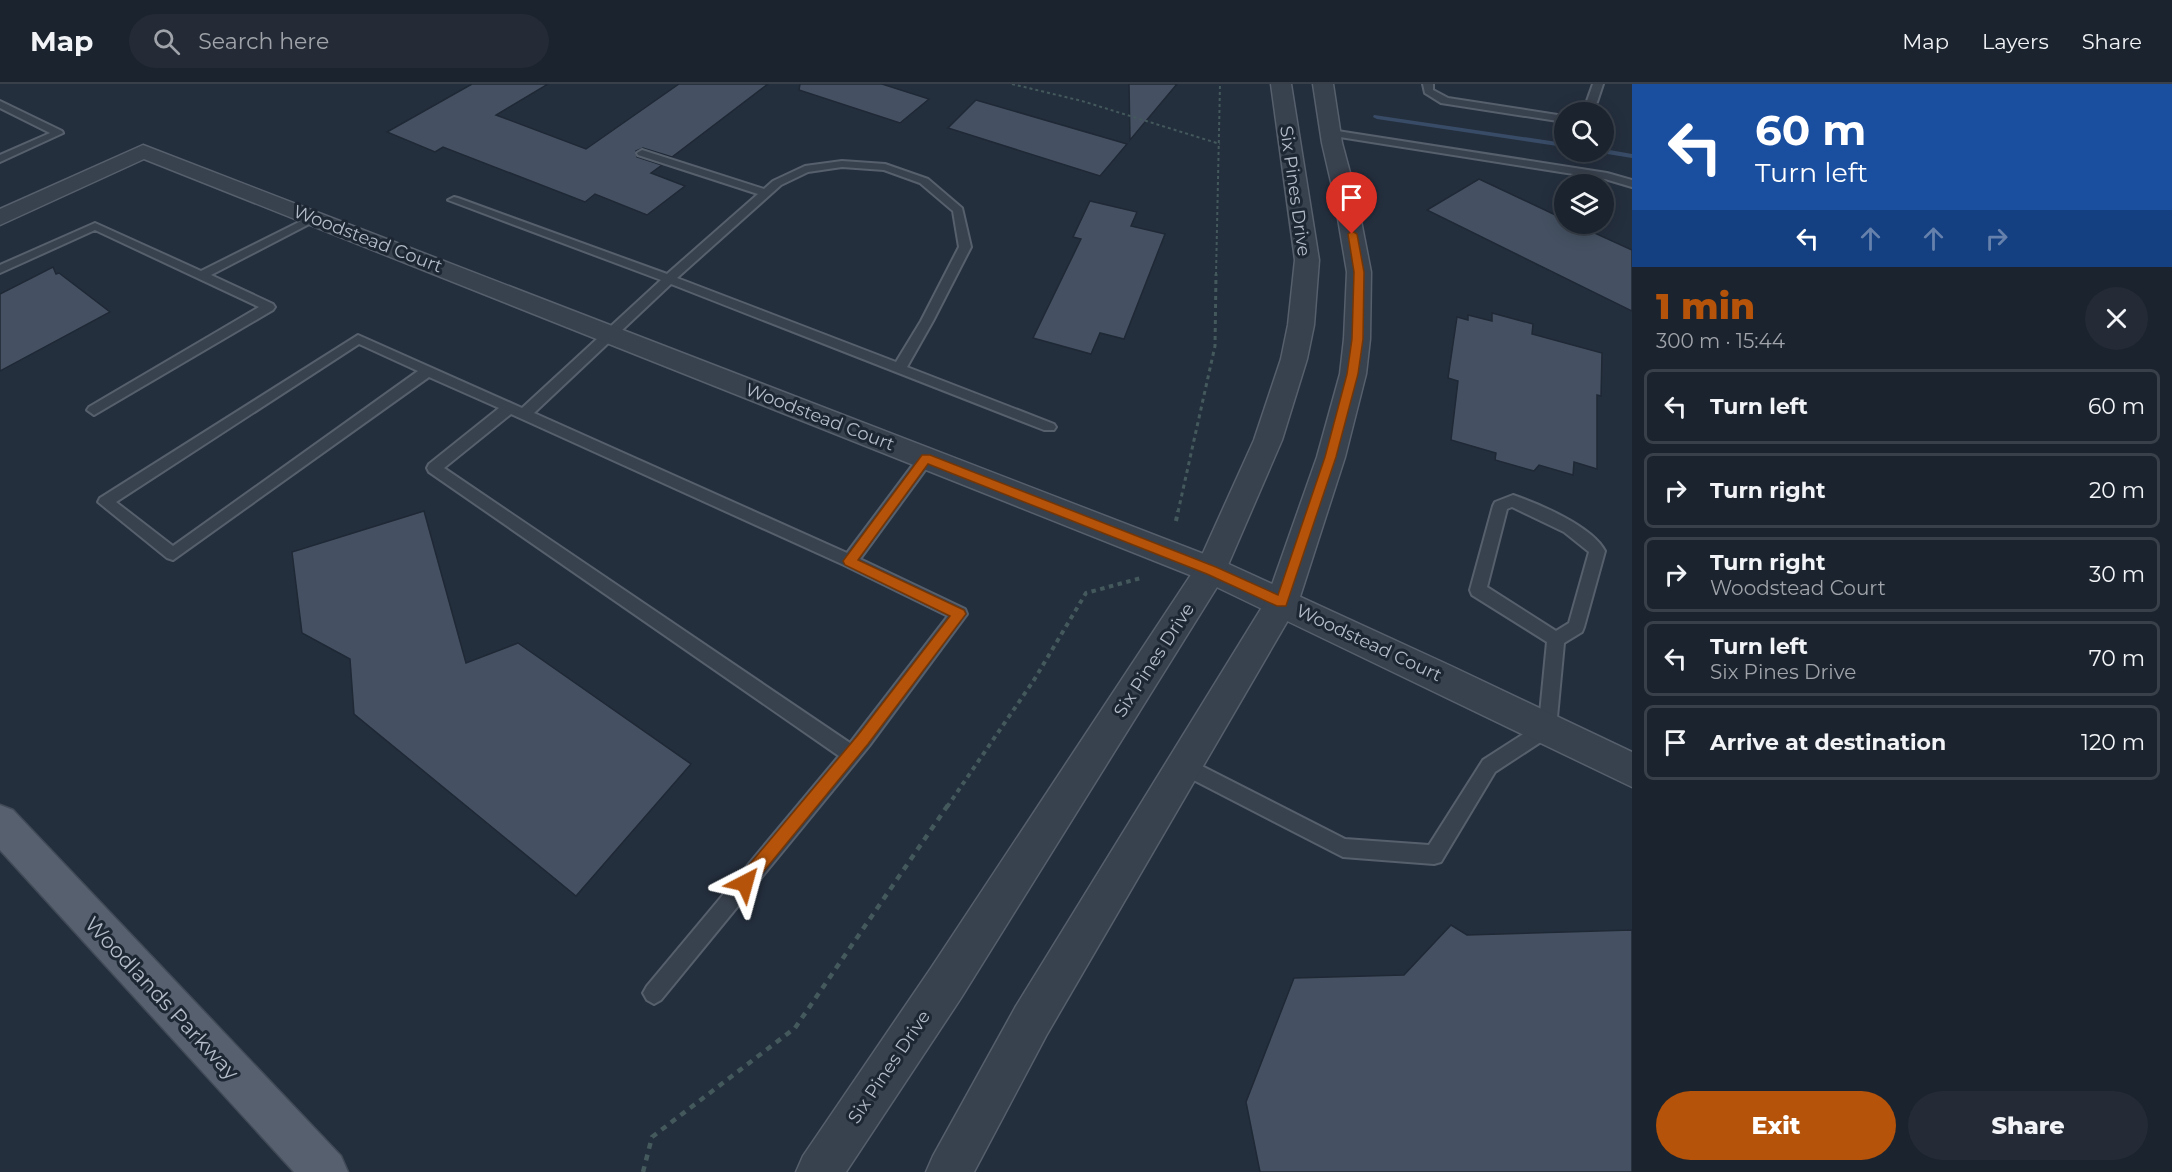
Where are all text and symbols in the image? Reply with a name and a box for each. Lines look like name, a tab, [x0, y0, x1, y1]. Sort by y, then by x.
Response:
search box	[129, 14, 549, 68]
text: Map	[30, 24, 93, 58]
icon: search	[150, 25, 183, 58]
text: Search here	[198, 28, 329, 55]
text: Map	[1902, 29, 1949, 54]
text: Layers	[1982, 29, 2049, 54]
text: Share	[2082, 29, 2142, 54]
map controls	[1554, 102, 1614, 234]
button: search	[1554, 102, 1614, 162]
text: 60 m	[1755, 104, 1866, 156]
icon: left	[1656, 108, 1734, 186]
street label: Six Pines Drive	[1275, 124, 1315, 258]
text: Turn left	[1755, 156, 1868, 189]
pin	[1326, 172, 1377, 234]
button: layers	[1554, 174, 1614, 234]
icon: arrive	[1335, 181, 1368, 214]
street label: Woodstead Court	[290, 200, 446, 278]
icon: left	[1791, 222, 1824, 255]
icon: ahead	[1854, 222, 1887, 255]
icon: ahead	[1917, 222, 1950, 255]
icon: right	[1980, 222, 2013, 255]
text: 1 min	[1656, 284, 1755, 328]
button: close	[2085, 287, 2148, 350]
text: 300 m · 15:44	[1656, 329, 1785, 353]
street label: Woodstead Court	[742, 378, 898, 456]
icon: left	[1659, 390, 1692, 423]
text: Turn left	[1710, 393, 1808, 420]
text: 60 m	[2088, 393, 2145, 420]
icon: right	[1659, 474, 1692, 507]
text: Turn right	[1710, 477, 1825, 504]
text: 20 m	[2089, 477, 2145, 504]
text: Turn right	[1710, 549, 1825, 576]
icon: right	[1659, 558, 1692, 591]
text: 30 m	[2089, 561, 2145, 588]
text: Woodstead Court	[1710, 576, 1886, 600]
street label: Six Pines Drive	[1109, 599, 1199, 721]
street label: Woodstead Court	[1293, 600, 1445, 686]
text: Turn left	[1710, 633, 1808, 660]
icon: left	[1659, 642, 1692, 675]
text: 70 m	[2089, 645, 2145, 672]
text: Six Pines Drive	[1710, 660, 1856, 684]
icon: arrive	[1659, 726, 1692, 759]
text: Arrive at destination	[1710, 729, 1946, 756]
text: 120 m	[2081, 729, 2145, 756]
position arrow	[713, 851, 777, 915]
street label: Woodlands Parkway	[80, 911, 244, 1085]
street label: Six Pines Drive	[843, 1006, 935, 1128]
button: Exit	[1656, 1091, 1896, 1160]
button: Share	[1908, 1091, 2148, 1160]

